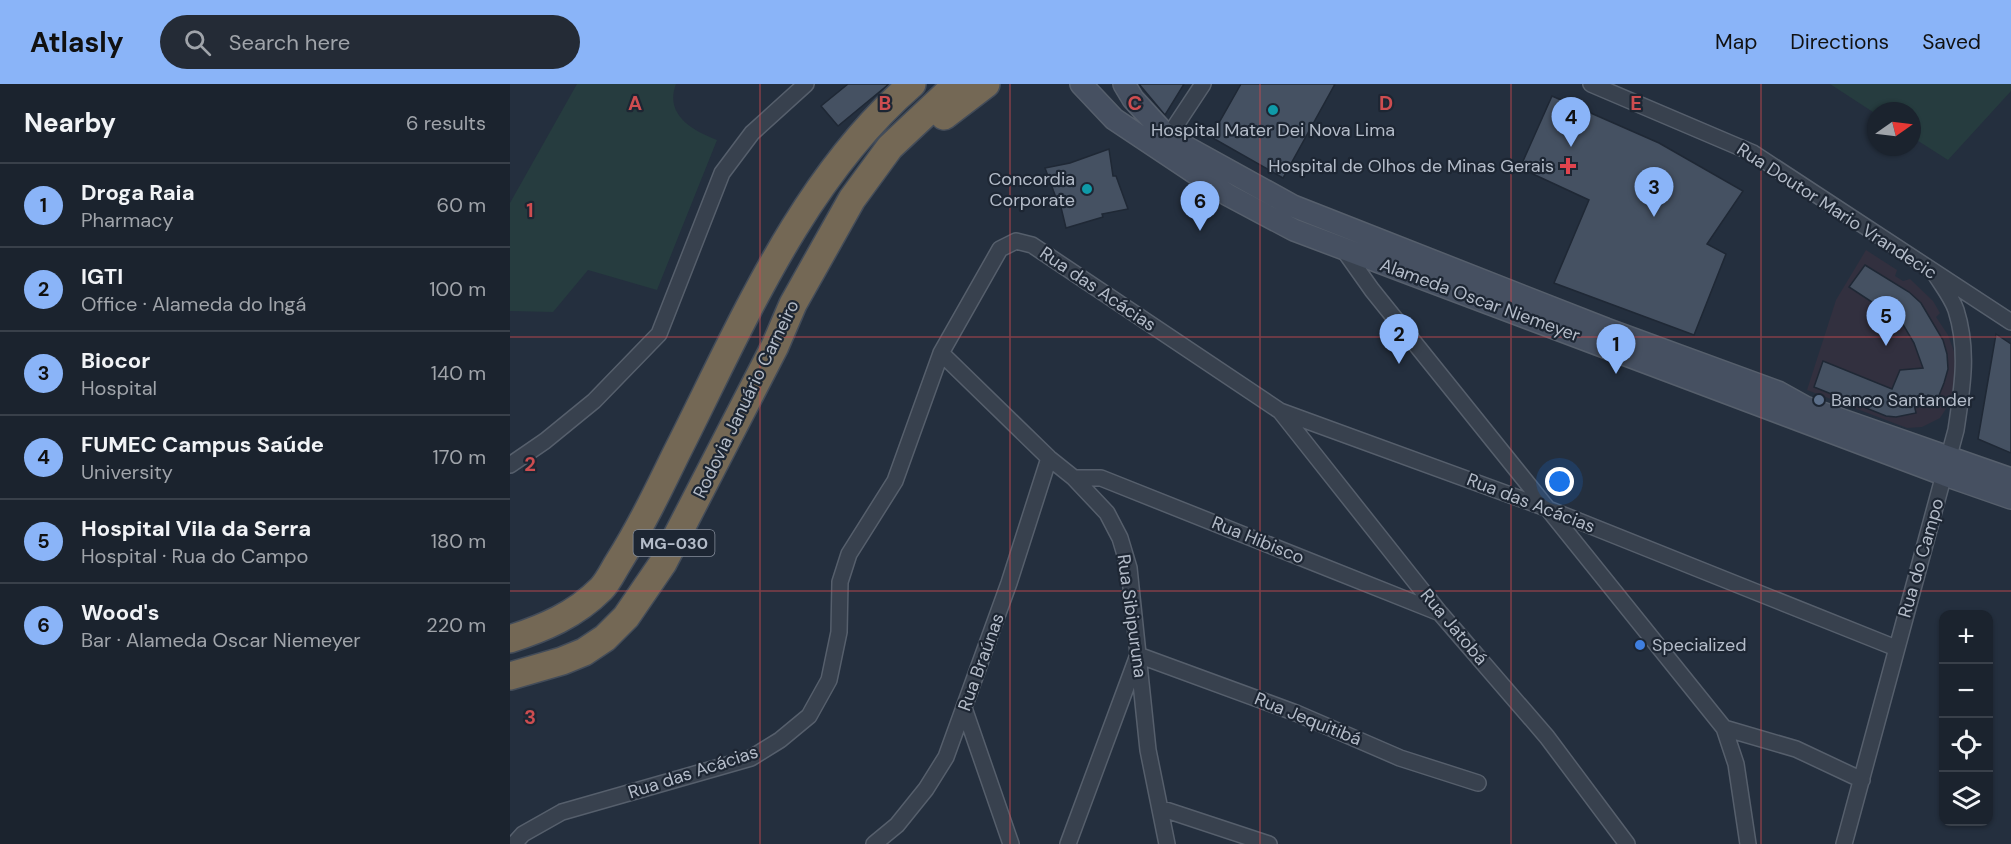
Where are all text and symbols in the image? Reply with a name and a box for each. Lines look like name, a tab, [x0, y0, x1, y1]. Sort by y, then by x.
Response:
search box	[160, 15, 580, 69]
text: Atlasly	[30, 24, 124, 61]
icon: search	[181, 26, 214, 59]
text: Search here	[229, 28, 350, 57]
text: Map	[1715, 28, 1757, 56]
text: Directions	[1790, 28, 1889, 56]
text: Saved	[1922, 28, 1981, 56]
text: A	[628, 90, 642, 116]
text: B	[879, 90, 891, 116]
text: C	[1128, 90, 1142, 116]
text: D	[1379, 90, 1393, 116]
text: E	[1630, 90, 1642, 116]
pin: 4	[1552, 98, 1590, 147]
north arrow	[1867, 102, 1921, 156]
marker: Hospital Mater Dei Nova Lima	[1266, 103, 1280, 117]
text: Nearby	[24, 106, 116, 140]
text: 6 results	[406, 110, 486, 136]
place label: Hospital Mater Dei Nova Lima	[1151, 118, 1395, 142]
street label: Rua Doutor Mario Vrandecic	[1732, 137, 1942, 285]
place label: Hospital de Olhos de Minas Gerais	[1268, 154, 1554, 178]
marker: Hospital de Olhos de Minas Gerais	[1559, 157, 1577, 175]
place label: Concordia Corporate	[988, 167, 1075, 212]
pin: 3	[1634, 168, 1674, 217]
text: Droga Raia	[81, 178, 195, 207]
marker: Concordia Corporate	[1080, 182, 1094, 196]
pin: 6	[1180, 182, 1220, 231]
text: 1	[40, 192, 47, 218]
text: 60 m	[437, 192, 486, 218]
text: 1	[526, 197, 534, 223]
text: Pharmacy	[81, 207, 174, 233]
street label: Rua das Acácias	[1035, 241, 1161, 337]
street label: Alameda Oscar Niemeyer	[1377, 253, 1584, 348]
text: IGTI	[81, 262, 123, 291]
text: 2	[38, 276, 49, 302]
text: 100 m	[429, 276, 486, 302]
text: Office · Alameda do Ingá	[81, 291, 306, 317]
street label: Rodovia Januário Carneiro	[688, 296, 804, 502]
pin: 5	[1866, 296, 1906, 346]
pin: 2	[1380, 314, 1418, 364]
pin: 1	[1596, 324, 1636, 374]
text: Biocor	[81, 346, 150, 375]
text: 3	[37, 360, 50, 386]
text: 140 m	[431, 360, 486, 386]
text: Hospital	[81, 375, 157, 401]
place label: Banco Santander	[1831, 388, 1974, 412]
marker: Banco Santander	[1812, 393, 1826, 407]
text: FUMEC Campus Saúde	[81, 430, 324, 459]
text: 4	[37, 444, 50, 470]
text: 170 m	[433, 444, 486, 470]
text: 2	[524, 451, 536, 477]
text: University	[81, 459, 173, 485]
your location	[1545, 467, 1574, 496]
street label: Rua das Acácias	[1463, 468, 1599, 538]
street label: Rua do Campo	[1893, 496, 1949, 620]
street label: Rua Hibisco	[1208, 511, 1308, 569]
text: Hospital Vila da Serra	[81, 514, 311, 543]
text: 5	[37, 528, 50, 554]
text: 180 m	[431, 528, 486, 554]
road number: MG-030	[634, 530, 714, 556]
text: Hospital · Rua do Campo	[81, 543, 308, 569]
street label: Rua Sibipuruna	[1111, 553, 1153, 679]
street label: Rua Jatobá	[1415, 584, 1493, 670]
text: Wood's	[81, 598, 160, 627]
street label: Rua Braúnas	[952, 610, 1010, 714]
map controls	[1939, 610, 1993, 826]
button: +	[1939, 610, 1993, 664]
text: 6	[37, 612, 50, 638]
text: 220 m	[426, 612, 486, 638]
text: Bar · Alameda Oscar Niemeyer	[81, 627, 361, 653]
place label: Specialized	[1652, 633, 1746, 657]
marker: Specialized	[1633, 638, 1647, 652]
button: −	[1939, 664, 1993, 718]
street label: Rua Jequitibá	[1251, 687, 1365, 751]
text: 3	[524, 704, 536, 730]
button: locate	[1939, 718, 1993, 772]
street label: Rua das Acácias	[625, 740, 761, 804]
button: layers	[1939, 772, 1993, 826]

